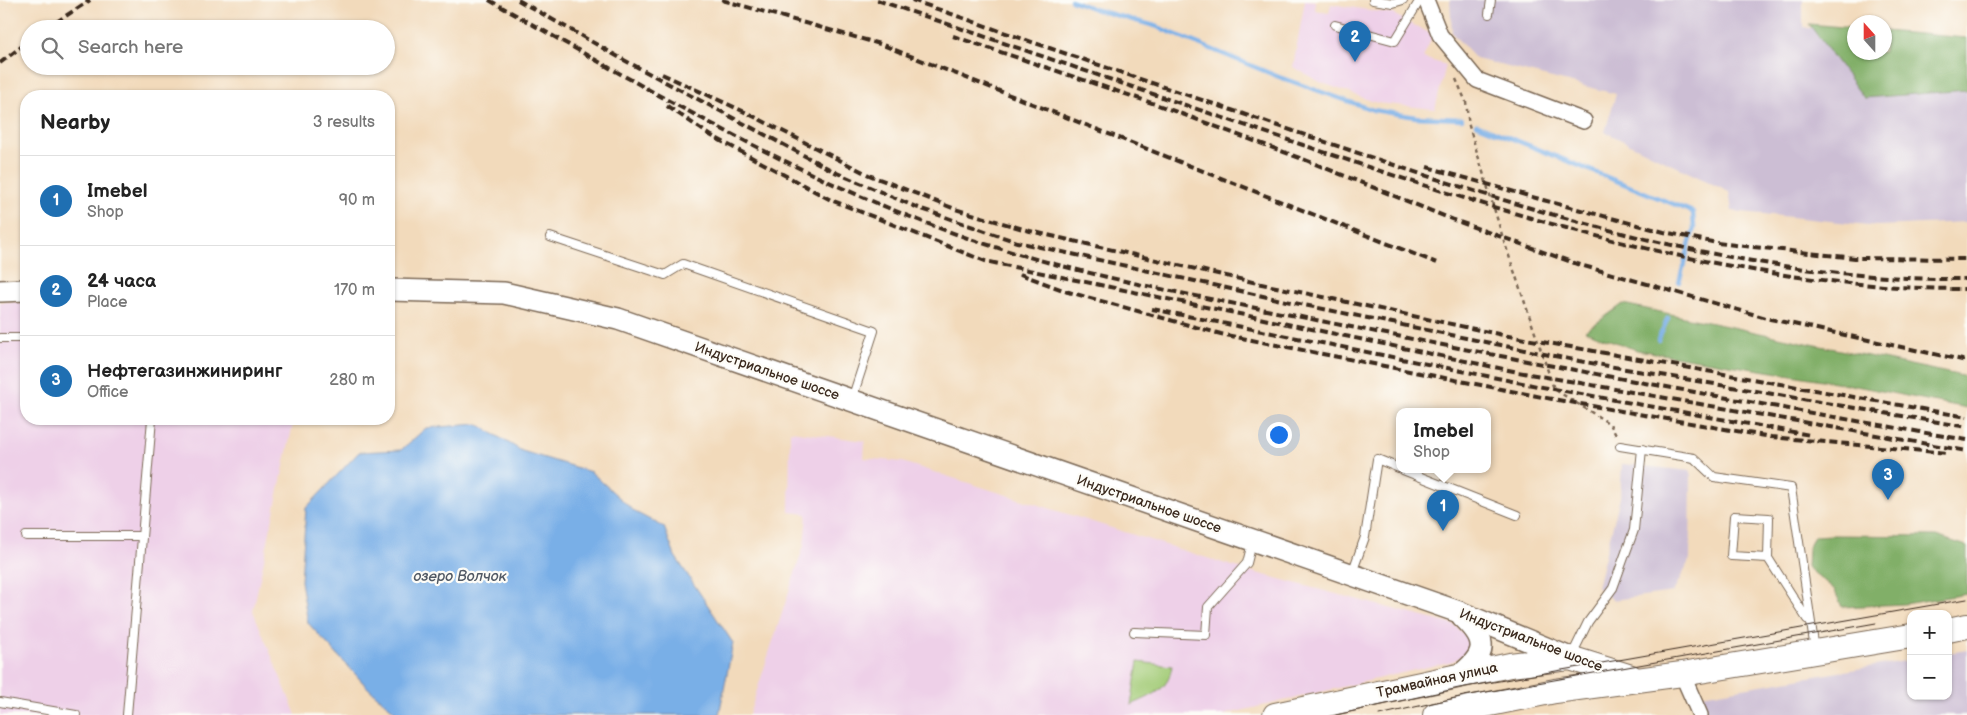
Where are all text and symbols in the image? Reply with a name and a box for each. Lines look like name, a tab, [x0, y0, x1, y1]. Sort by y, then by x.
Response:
north arrow	[1847, 15, 1892, 60]
search box	[20, 20, 395, 75]
pin: 2	[1339, 21, 1371, 62]
icon: search	[38, 34, 66, 62]
text: Search here	[78, 36, 183, 59]
text: Nearby	[40, 110, 110, 135]
text: 3 results	[313, 113, 375, 132]
text: Imebel	[87, 180, 147, 203]
text: 1	[53, 191, 59, 210]
text: 90 m	[339, 191, 375, 210]
text: Shop	[87, 203, 124, 222]
text: 24 часа	[87, 270, 156, 293]
text: 2	[51, 281, 61, 300]
text: 170 m	[334, 281, 375, 300]
text: Place	[87, 293, 128, 312]
street label: Индустриальное шоссе	[692, 338, 842, 404]
text: Нефтегазинжиниринг	[87, 360, 282, 383]
text: 3	[51, 371, 61, 390]
text: 280 m	[329, 371, 375, 390]
text: Office	[87, 383, 129, 402]
popup	[1396, 408, 1491, 473]
text: Imebel	[1413, 420, 1474, 443]
your location	[1266, 422, 1292, 448]
text: Shop	[1413, 443, 1450, 462]
pin: 3	[1872, 459, 1904, 500]
street label: Индустриальное шоссе	[1074, 471, 1224, 537]
pin: 1	[1427, 490, 1459, 531]
water label: озеро Волчок	[413, 567, 508, 586]
street label: Индустриальное шоссе	[1457, 605, 1605, 675]
map controls	[1907, 610, 1952, 700]
button: +	[1907, 610, 1952, 655]
button: −	[1907, 655, 1952, 700]
street label: Трамвайная улица	[1375, 659, 1500, 701]

